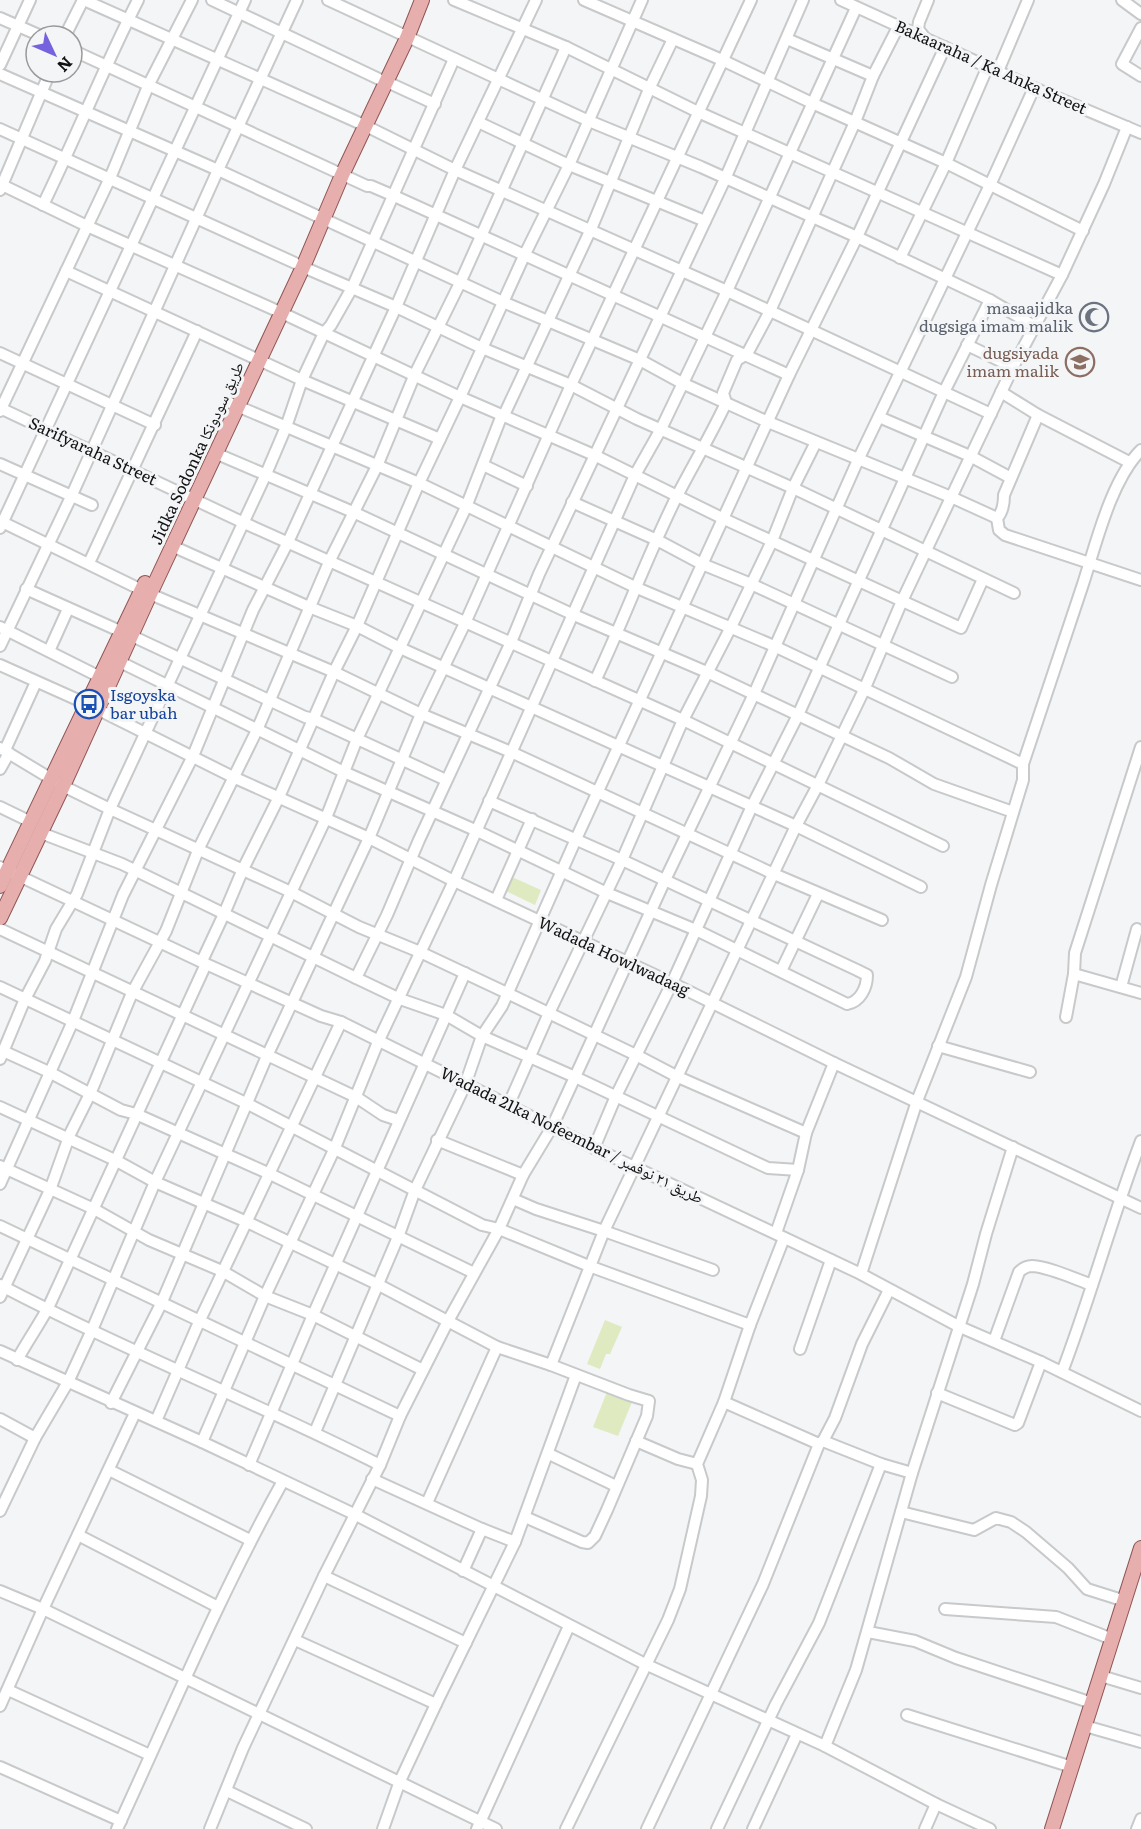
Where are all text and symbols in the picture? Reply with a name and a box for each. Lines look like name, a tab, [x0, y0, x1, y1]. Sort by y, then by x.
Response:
street label: Bakaaraha / Ka Anka Street	[892, 13, 1092, 120]
north arrow	[24, 24, 84, 84]
text: N	[52, 52, 79, 78]
place label: masaajidka dugsiga imam malik	[919, 295, 1073, 337]
mosque icon: masaajidka dugsiga imam malik	[1078, 301, 1110, 333]
place label: dugsiyada imam malik	[966, 340, 1059, 382]
school or university icon: dugsiyada imam malik	[1064, 346, 1096, 378]
street label: Jidka Sodonka طريق سودونكا	[143, 357, 249, 548]
street label: Sarifyaraha Street	[25, 410, 162, 491]
place label: Isgoyska bar ubah	[110, 682, 178, 724]
bus stop icon: Isgoyska bar ubah	[73, 688, 105, 720]
street label: Wadada Howlwadaag	[535, 909, 694, 1001]
street label: Wadada 21ka Nofeembar / طريق ٢١ نوفمبر	[437, 1060, 708, 1209]

